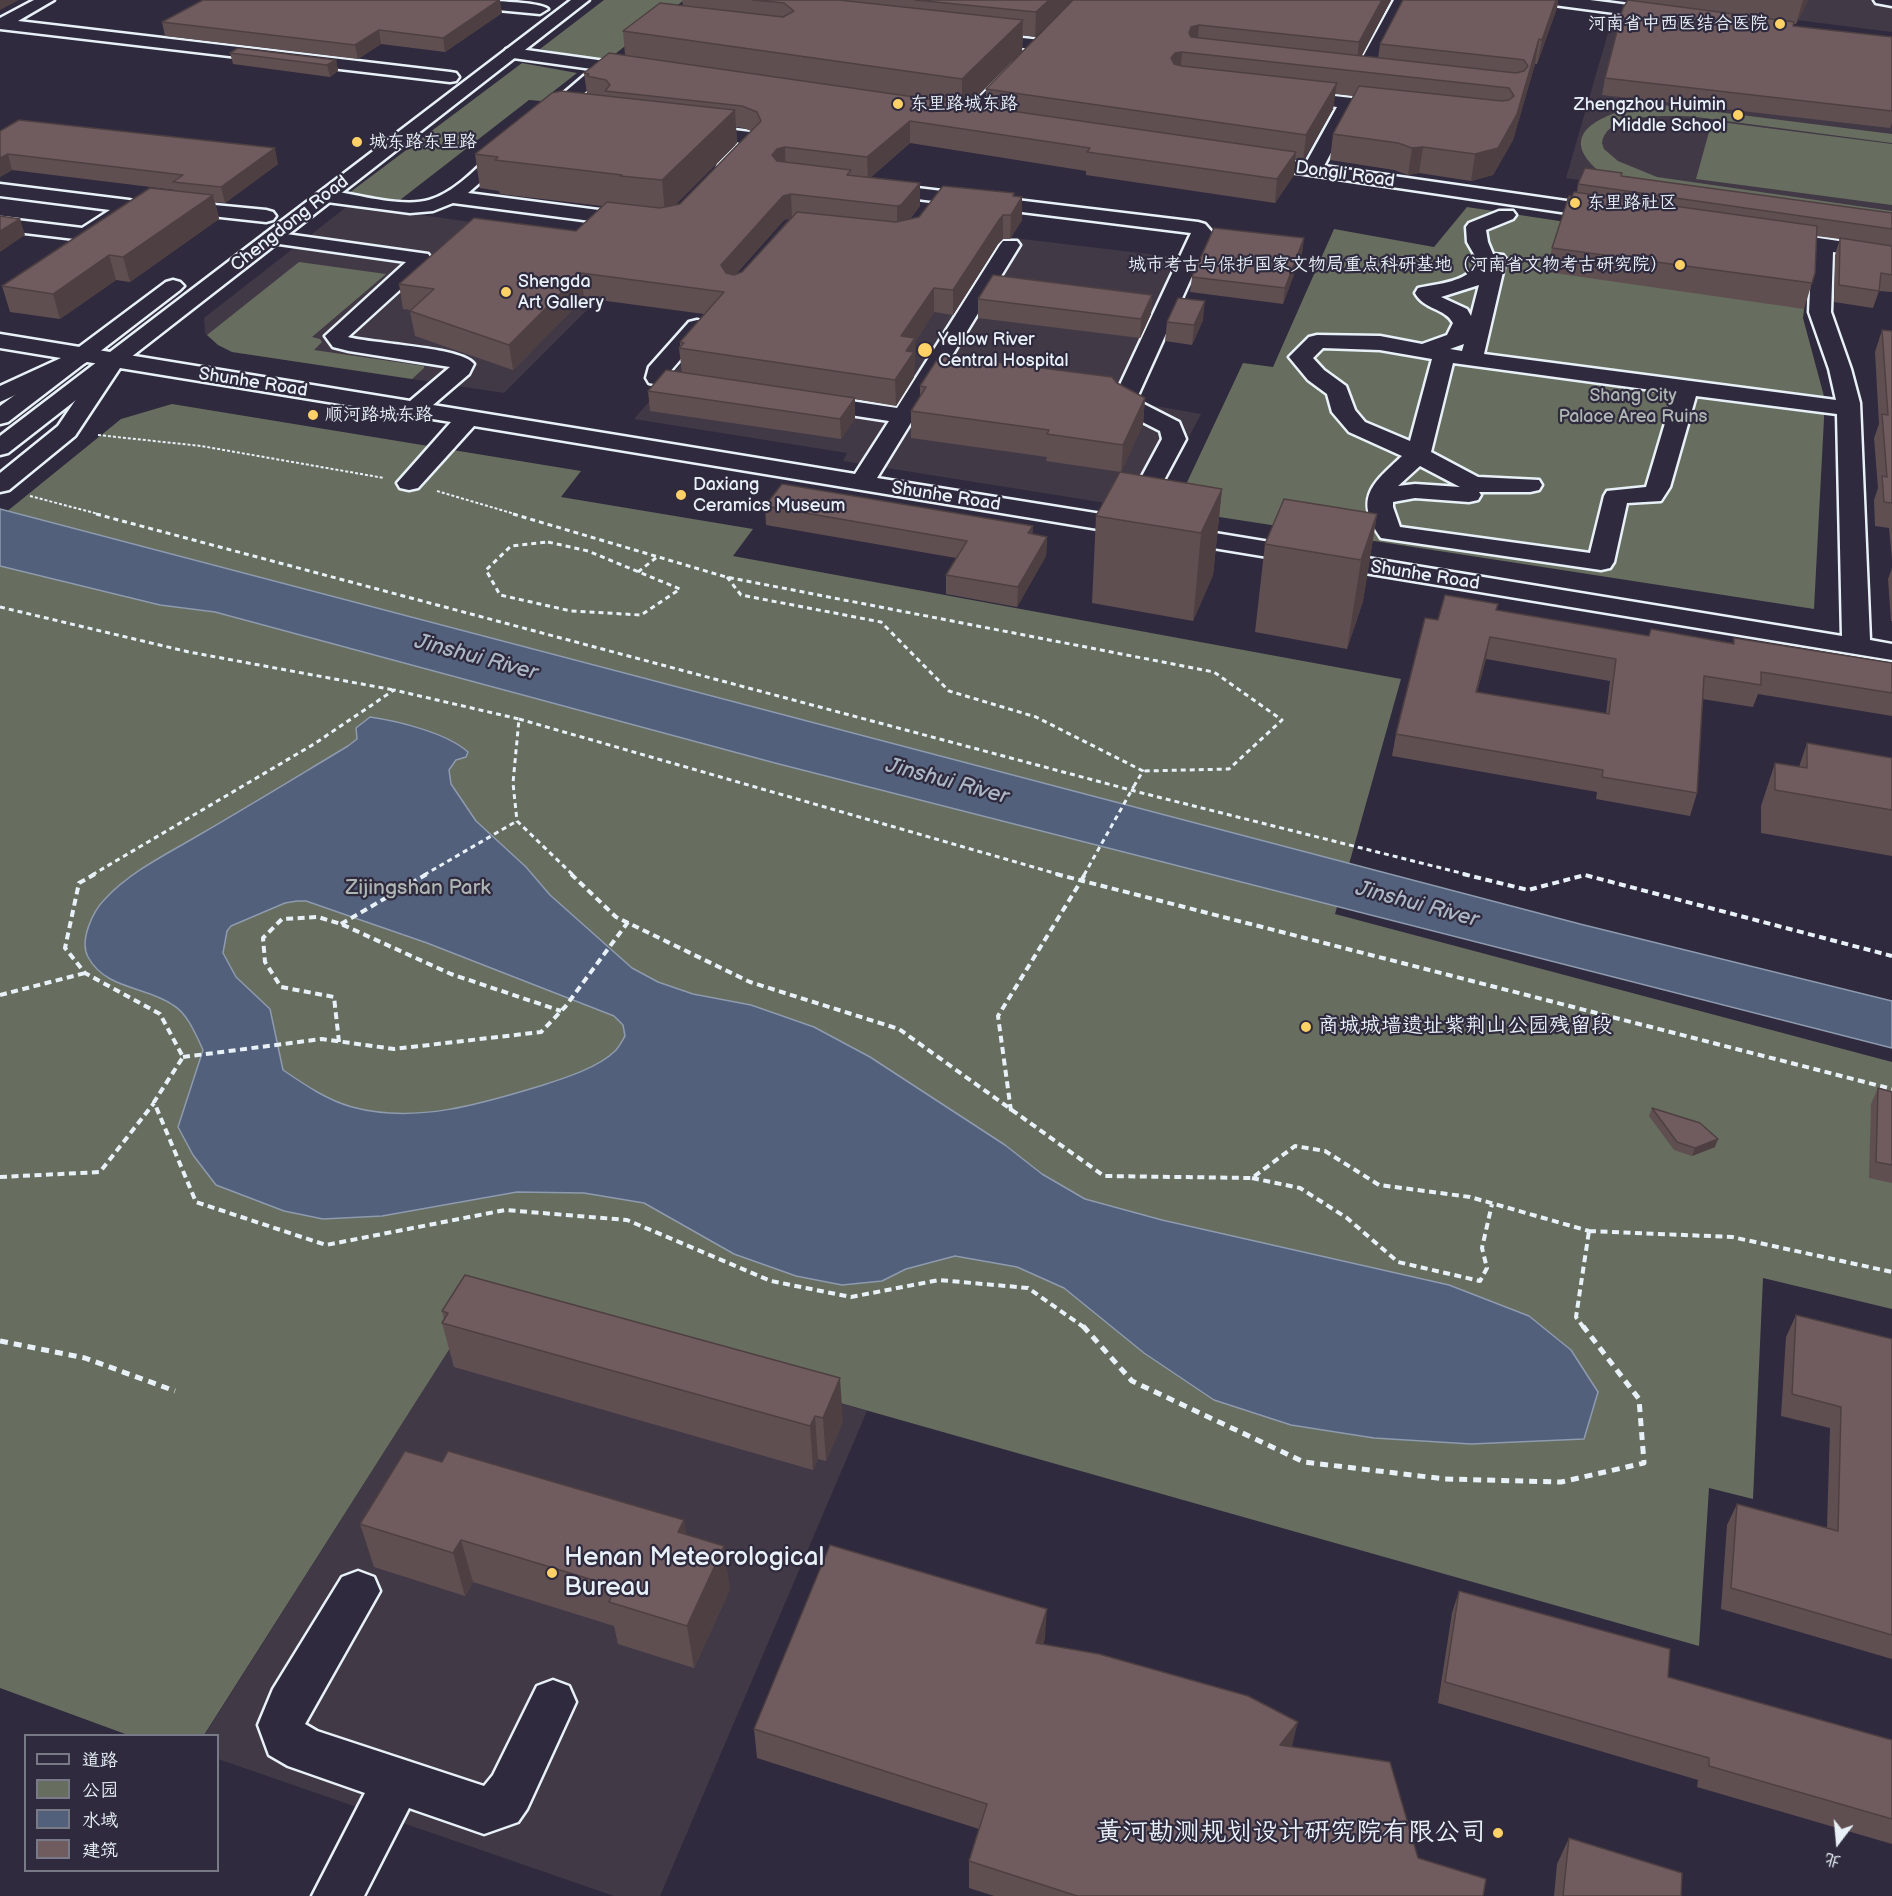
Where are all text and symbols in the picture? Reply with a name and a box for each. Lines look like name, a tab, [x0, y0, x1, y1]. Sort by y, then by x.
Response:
place label: 河南省中西医结合医院	[1588, 13, 1768, 35]
marker: 河南省中西医结合医院	[1773, 17, 1787, 31]
place label: 东里路城东路	[910, 93, 1018, 115]
place label: Zhengzhou Huimin Middle School	[1574, 94, 1726, 136]
marker: 东里路城东路	[891, 97, 905, 111]
marker: Zhengzhou Huimin Middle School	[1731, 108, 1745, 122]
place label: 城东路东里路	[369, 131, 477, 153]
marker: 城东路东里路	[350, 135, 364, 149]
street label: Dongli Road	[1294, 157, 1396, 193]
street label: Chengdong Road	[227, 171, 353, 277]
place label: 东里路社区	[1587, 192, 1677, 214]
marker: 东里路社区	[1568, 196, 1582, 210]
place label: 城市考古与保护国家文物局重点科研基地（河南省文物考古研究院）	[1128, 254, 1668, 276]
marker: 城市考古与保护国家文物局重点科研基地（河南省文物考古研究院）	[1673, 258, 1687, 272]
place label: Shengda Art Gallery	[518, 271, 604, 314]
marker: Shengda Art Gallery	[499, 285, 513, 299]
place label: Yellow River Central Hospital	[938, 329, 1068, 372]
marker: Yellow River Central Hospital	[916, 341, 934, 359]
street label: Shunhe Road	[197, 364, 309, 402]
park label: Shang City Palace Area Ruins	[1559, 385, 1707, 428]
place label: 顺河路城东路	[325, 404, 433, 426]
marker: 顺河路城东路	[306, 408, 320, 422]
place label: Daxiang Ceramics Museum	[693, 474, 845, 516]
street label: Shunhe Road	[890, 478, 1002, 516]
marker: Daxiang Ceramics Museum	[674, 488, 688, 502]
street label: Shunhe Road	[1369, 557, 1481, 595]
water label: Jinshui River	[412, 629, 540, 687]
water label: Jinshui River	[883, 753, 1011, 811]
park label: Zijingshan Park	[345, 876, 491, 902]
water label: Jinshui River	[1353, 876, 1481, 934]
place label: 商城城墙遗址紫荆山公园残留段	[1318, 1014, 1612, 1040]
marker: 商城城墙遗址紫荆山公园残留段	[1299, 1020, 1313, 1034]
place label: Henan Meteorological Bureau	[564, 1542, 824, 1604]
marker: Henan Meteorological Bureau	[545, 1566, 559, 1580]
legend	[24, 1734, 219, 1872]
text: 道路	[82, 1750, 118, 1771]
text: 公园	[82, 1780, 118, 1801]
text: 水域	[82, 1810, 118, 1831]
north arrow	[1808, 1812, 1868, 1872]
place label: 黄河勘测规划设计研究院有限公司	[1096, 1817, 1486, 1849]
marker: 黄河勘测规划设计研究院有限公司	[1491, 1826, 1505, 1840]
text: 建筑	[82, 1840, 118, 1861]
text: 北	[1823, 1848, 1843, 1871]

